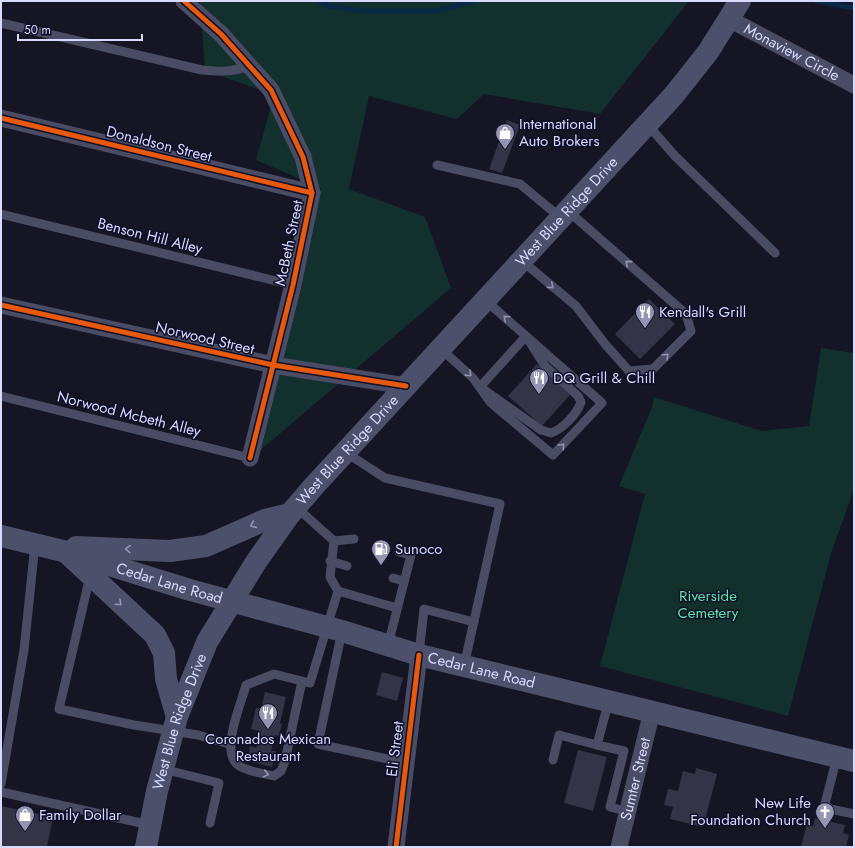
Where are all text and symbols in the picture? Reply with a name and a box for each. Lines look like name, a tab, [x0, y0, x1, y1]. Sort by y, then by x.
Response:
scale bar	[18, 16, 142, 42]
street label: Monaview Circle	[740, 18, 844, 87]
text: 50 m	[24, 21, 51, 39]
place label: International Auto Brokers	[519, 113, 600, 152]
street label: Donaldson Street	[104, 120, 214, 168]
shop icon: International Auto Brokers	[494, 122, 516, 150]
street label: West Blue Ridge Drive	[510, 152, 623, 272]
street label: McBeth Street	[269, 198, 309, 288]
street label: Benson Hill Alley	[95, 212, 205, 260]
one-way arrow	[625, 260, 633, 268]
one-way arrow	[547, 281, 554, 288]
restaurant icon: Kendall's Grill	[634, 301, 656, 329]
place label: Kendall's Grill	[659, 301, 746, 323]
street label: Norwood Street	[154, 316, 257, 360]
one-way arrow	[504, 316, 511, 323]
one-way arrow	[661, 353, 669, 361]
restaurant icon: DQ Grill & Chill	[528, 367, 550, 395]
place label: DQ Grill & Chill	[553, 367, 655, 389]
one-way arrow	[464, 369, 472, 377]
street label: Norwood Mcbeth Alley	[55, 386, 203, 443]
street label: West Blue Ridge Drive	[291, 390, 404, 510]
one-way arrow	[557, 443, 564, 450]
one-way arrow	[250, 521, 257, 529]
fuel station icon: Sunoco	[370, 538, 392, 566]
place label: Sunoco	[395, 538, 443, 560]
one-way arrow	[125, 545, 131, 554]
street label: Cedar Lane Road	[114, 557, 225, 609]
park label: Riverside Cemetery	[678, 585, 739, 624]
one-way arrow	[114, 598, 122, 605]
street label: Cedar Lane Road	[425, 647, 537, 694]
street label: West Blue Ridge Drive	[147, 650, 212, 792]
restaurant icon: Coronados Mexican Restaurant	[257, 702, 279, 730]
street label: Eli Street	[381, 720, 409, 778]
place label: Coronados Mexican Restaurant	[205, 728, 331, 767]
street label: Sumter Street	[615, 735, 656, 823]
one-way arrow	[263, 770, 269, 778]
place label: New Life Foundation Church	[690, 792, 811, 831]
church icon: New Life Foundation Church	[814, 801, 836, 829]
shop icon: Family Dollar	[14, 804, 36, 832]
place label: Family Dollar	[39, 804, 122, 826]

